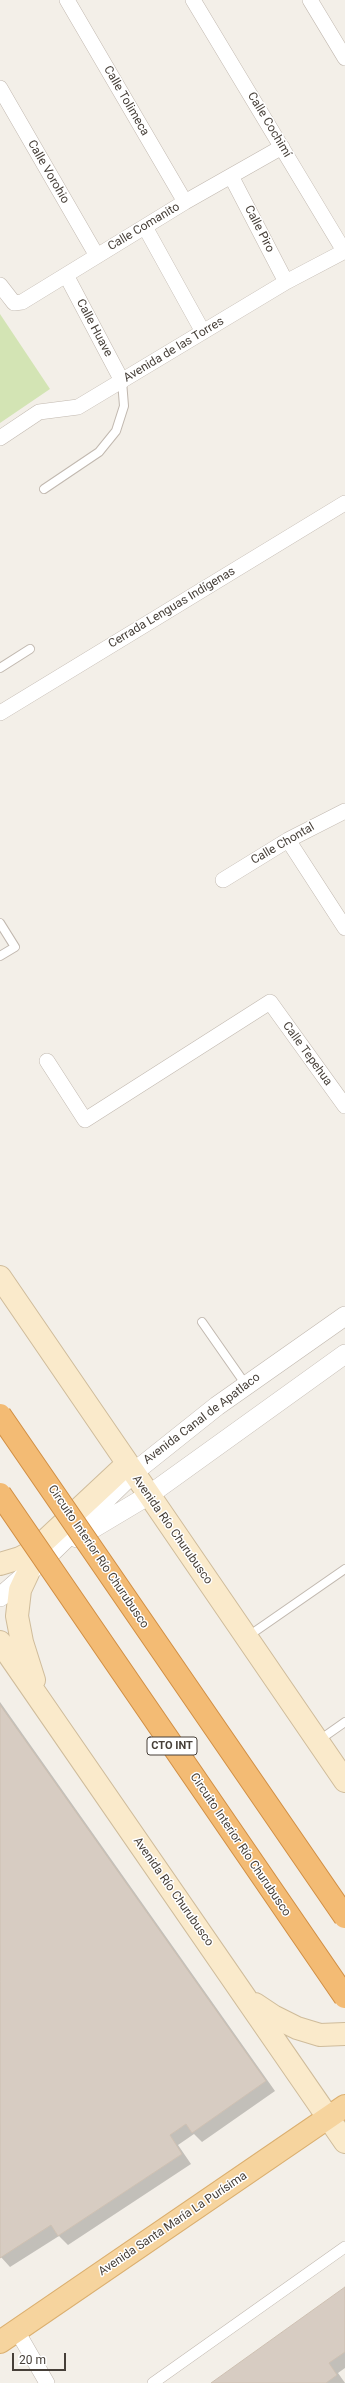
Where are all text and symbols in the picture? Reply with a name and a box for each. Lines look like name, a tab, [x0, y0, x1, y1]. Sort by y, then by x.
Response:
street label: Calle Tolimeca	[100, 63, 152, 139]
street label: Calle Cochimí	[244, 90, 294, 160]
street label: Calle Vorohio	[24, 138, 72, 206]
street label: Calle Comanito	[105, 200, 183, 254]
street label: Calle Piro	[241, 203, 277, 255]
street label: Calle Huave	[73, 297, 115, 359]
street label: Avenida de las Torres	[121, 314, 227, 386]
street label: Cerrada Lenguas Indígenas	[106, 564, 238, 652]
street label: Calle Chontal	[249, 820, 317, 868]
street label: Calle Tepehua	[279, 1019, 335, 1089]
street label: Avenida Canal de Apatlaco	[141, 1370, 263, 1468]
street label: Avenida Río Churubusco	[129, 1473, 215, 1587]
street label: Circuito Interior Río Churubusco	[45, 1483, 151, 1631]
road number: CTO INT	[147, 1737, 197, 1755]
street label: Circuito Interior Río Churubusco	[187, 1771, 293, 1919]
street label: Avenida Río Churubusco	[130, 1835, 216, 1949]
street label: Avenida Santa María La Purísima	[96, 2169, 250, 2279]
scale bar	[14, 2345, 68, 2371]
text: 20 m	[19, 2353, 46, 2367]

